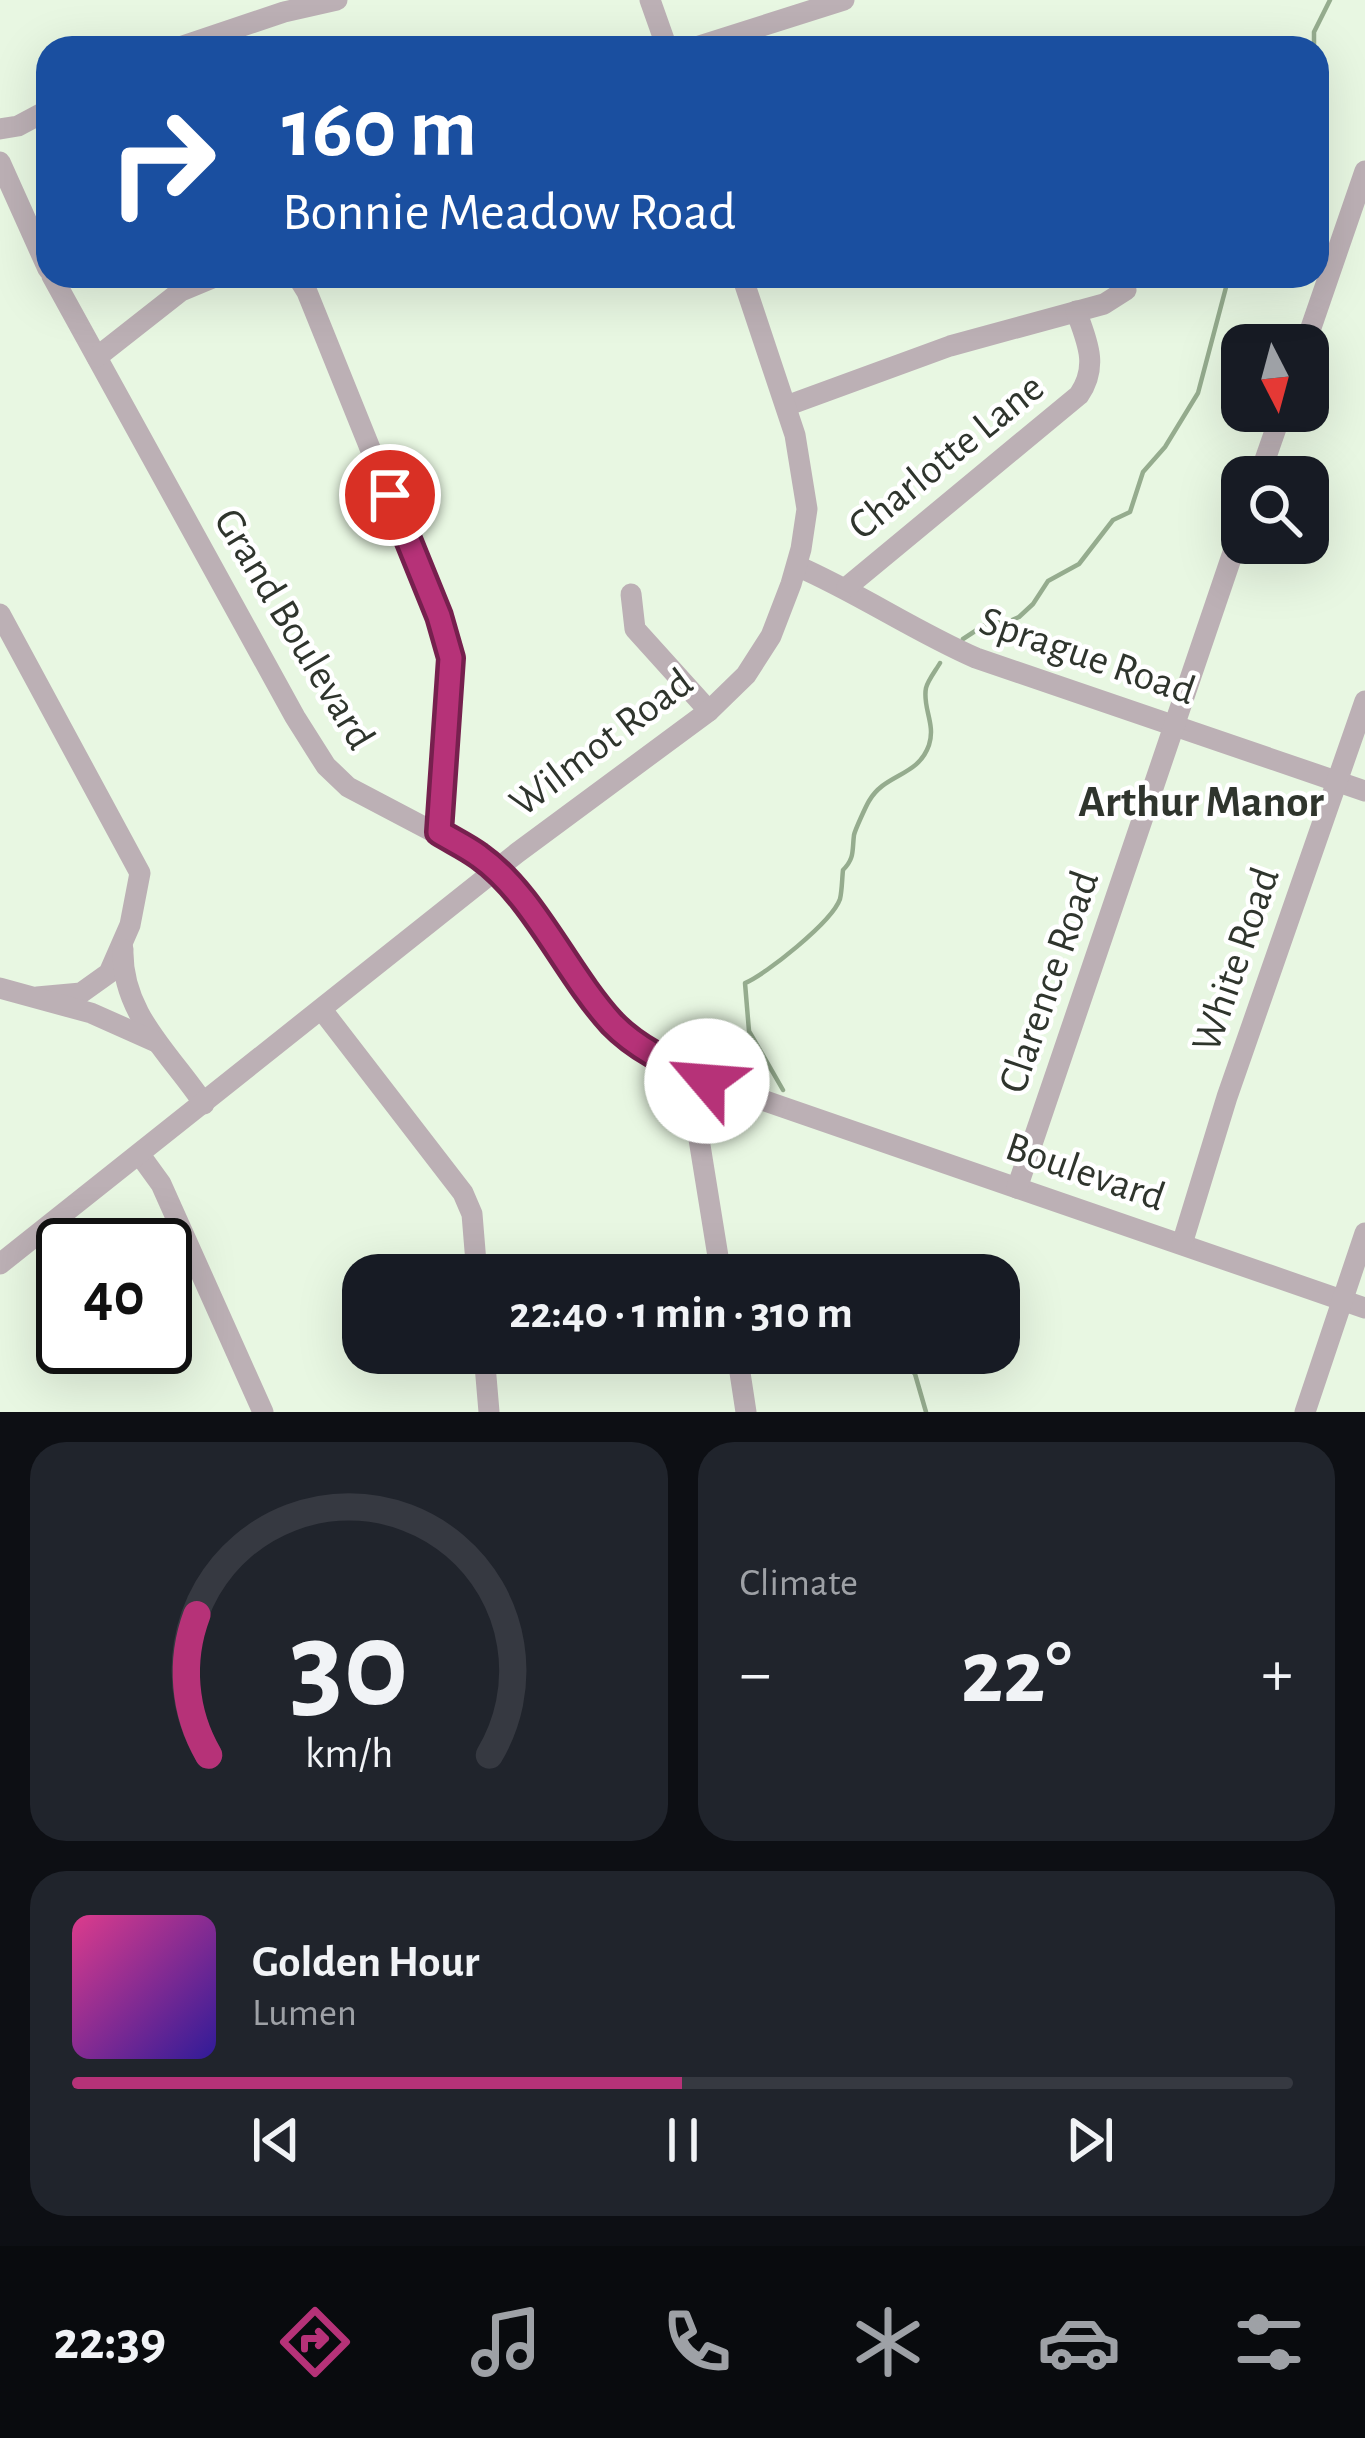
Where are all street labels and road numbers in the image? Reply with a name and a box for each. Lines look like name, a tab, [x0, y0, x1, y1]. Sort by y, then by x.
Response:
street label: Charlotte Lane	[841, 366, 1052, 548]
street label: Grand Boulevard	[206, 502, 382, 756]
street label: Sprague Road	[974, 599, 1201, 712]
street label: Wilmot Road	[502, 661, 700, 824]
street label: White Road	[1185, 862, 1287, 1057]
street label: Clarence Road	[991, 865, 1106, 1098]
street label: Boulevard	[1000, 1125, 1170, 1219]

